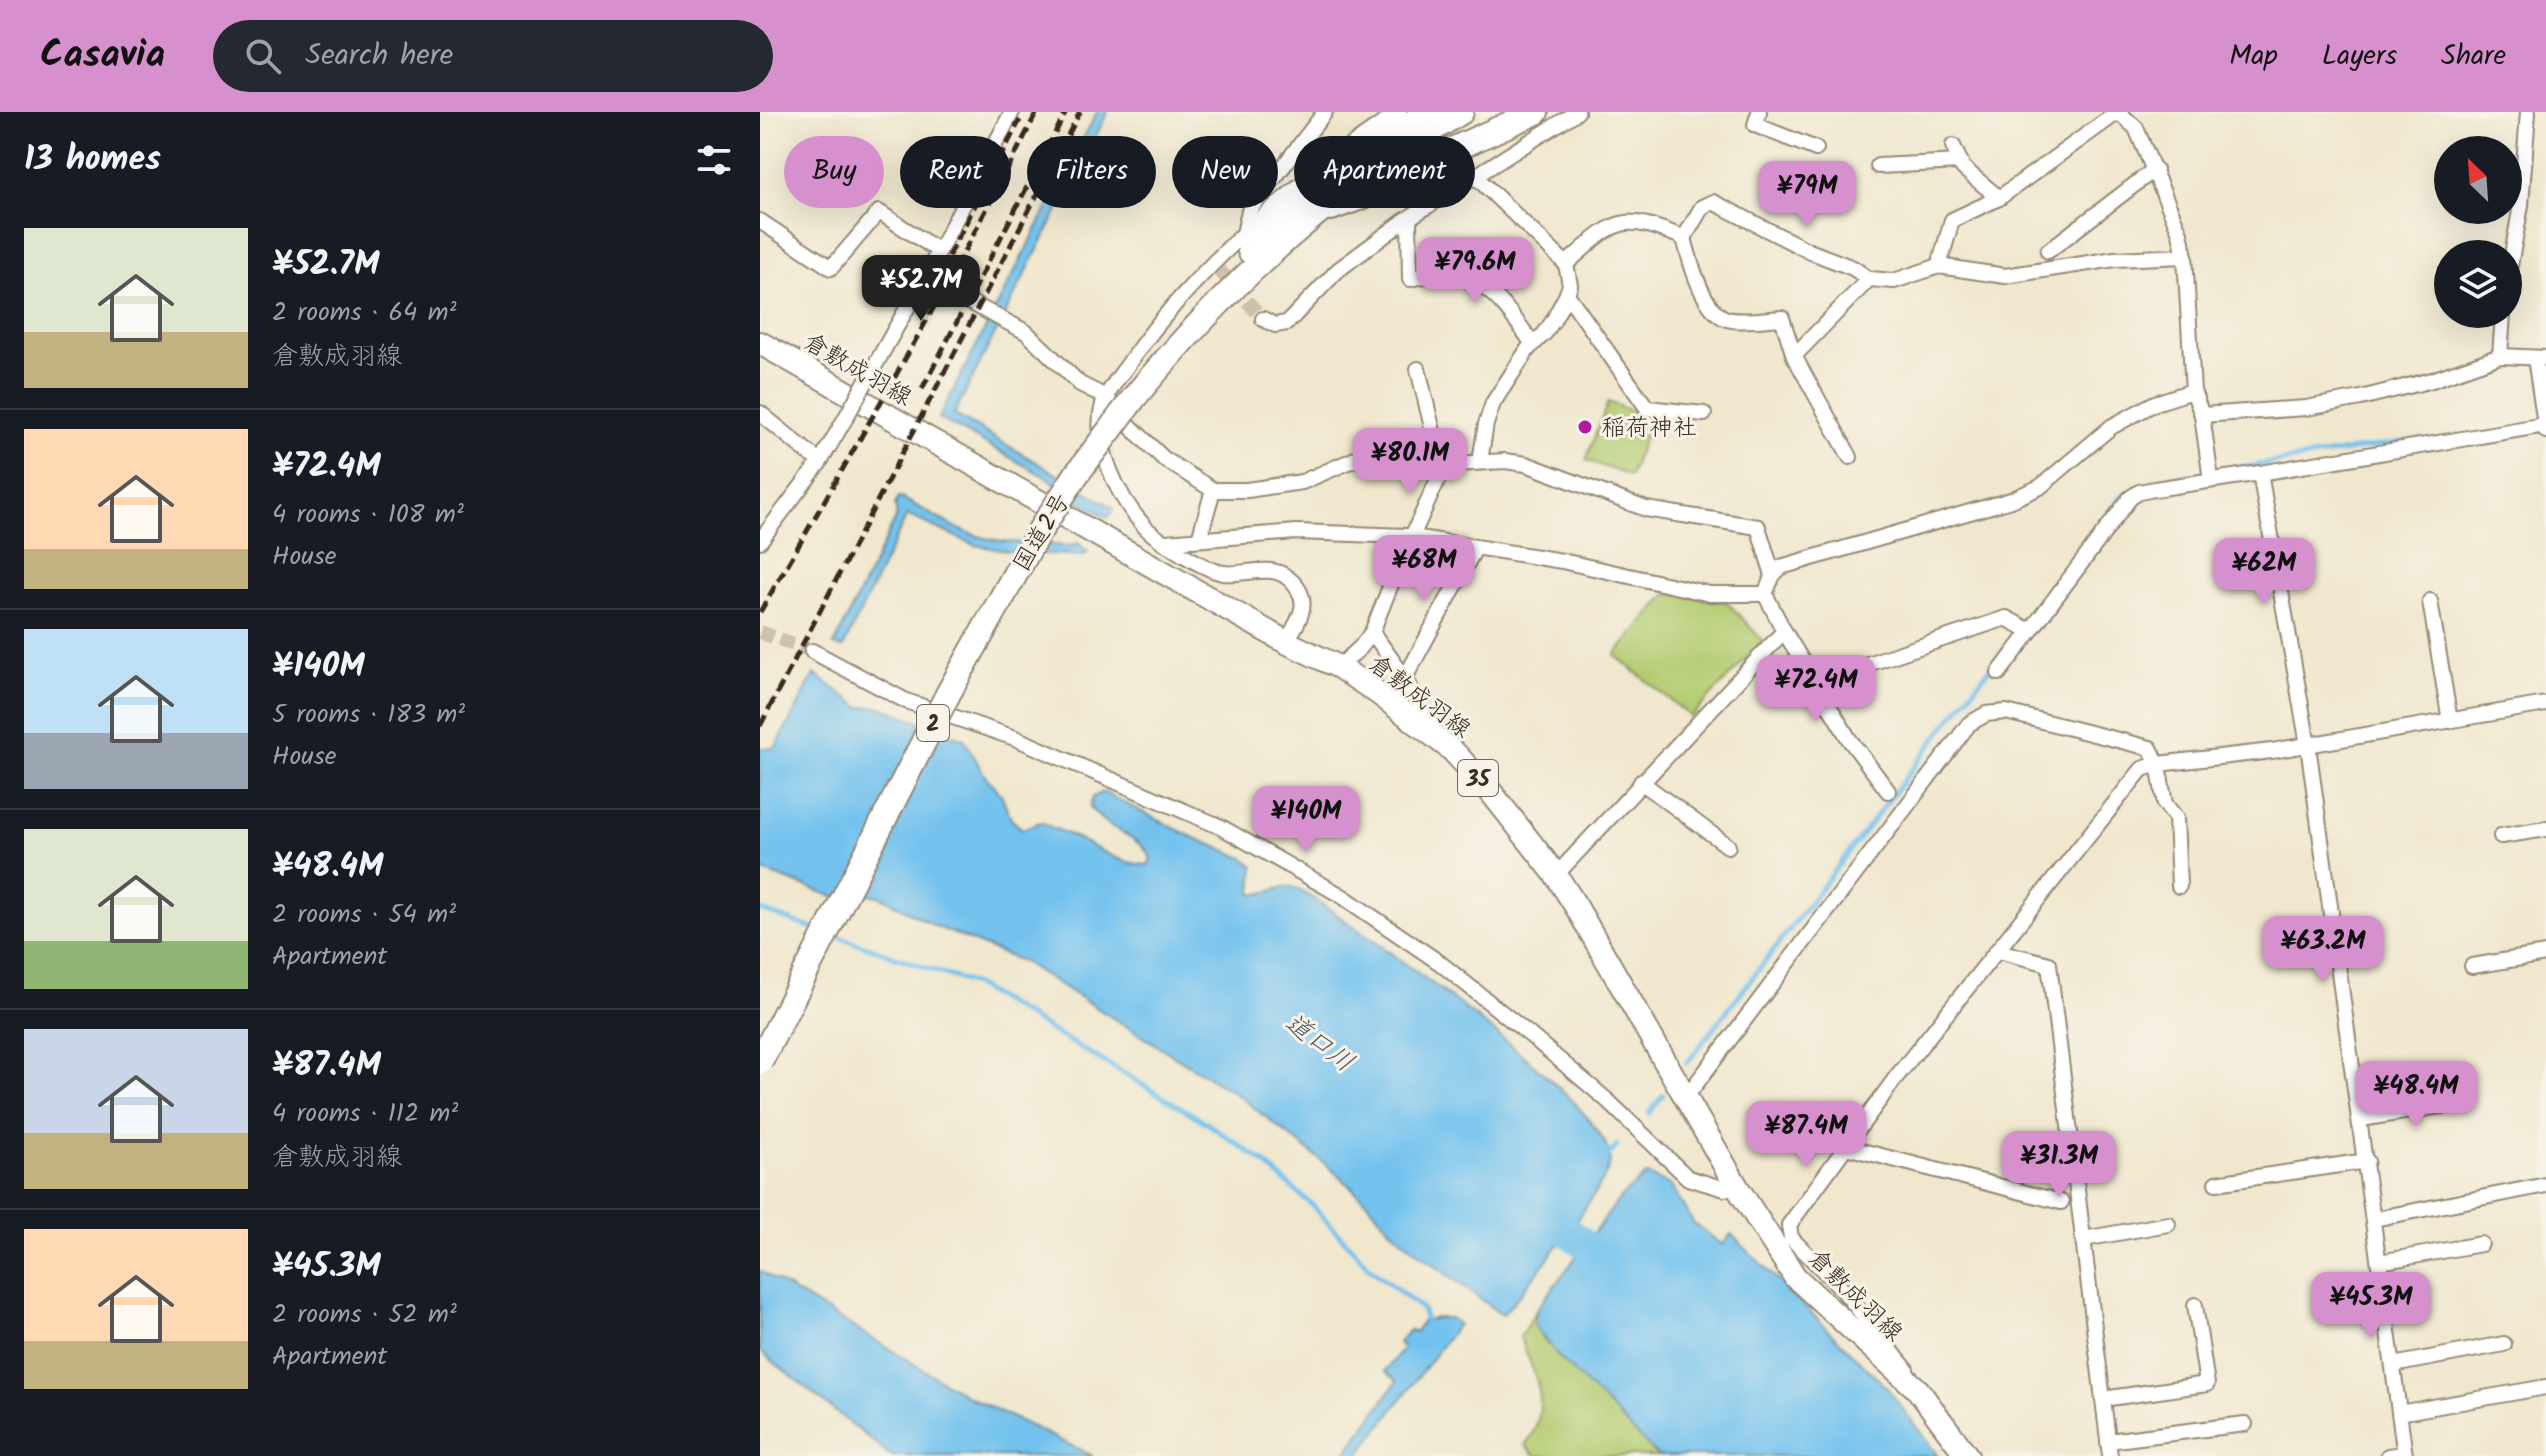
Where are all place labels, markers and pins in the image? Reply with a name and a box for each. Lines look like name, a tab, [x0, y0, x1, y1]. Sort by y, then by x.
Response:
pin: ¥79M	[1760, 161, 1854, 229]
pin: ¥79.6M	[1410, 237, 1540, 305]
pin: ¥52.7M	[856, 255, 986, 323]
place label: 稲荷神社	[1601, 409, 1697, 448]
marker: 稲荷神社	[1576, 418, 1594, 436]
pin: ¥80.1M	[1345, 428, 1475, 496]
pin: ¥68M	[1377, 535, 1471, 603]
pin: ¥62M	[2217, 538, 2311, 606]
pin: ¥72.4M	[1751, 655, 1881, 723]
pin: ¥140M	[1250, 786, 1362, 854]
pin: ¥63.2M	[2258, 916, 2388, 984]
pin: ¥48.4M	[2351, 1061, 2481, 1129]
pin: ¥87.4M	[1741, 1101, 1871, 1169]
pin: ¥31.3M	[1994, 1131, 2124, 1199]
pin: ¥45.3M	[2306, 1272, 2436, 1340]

